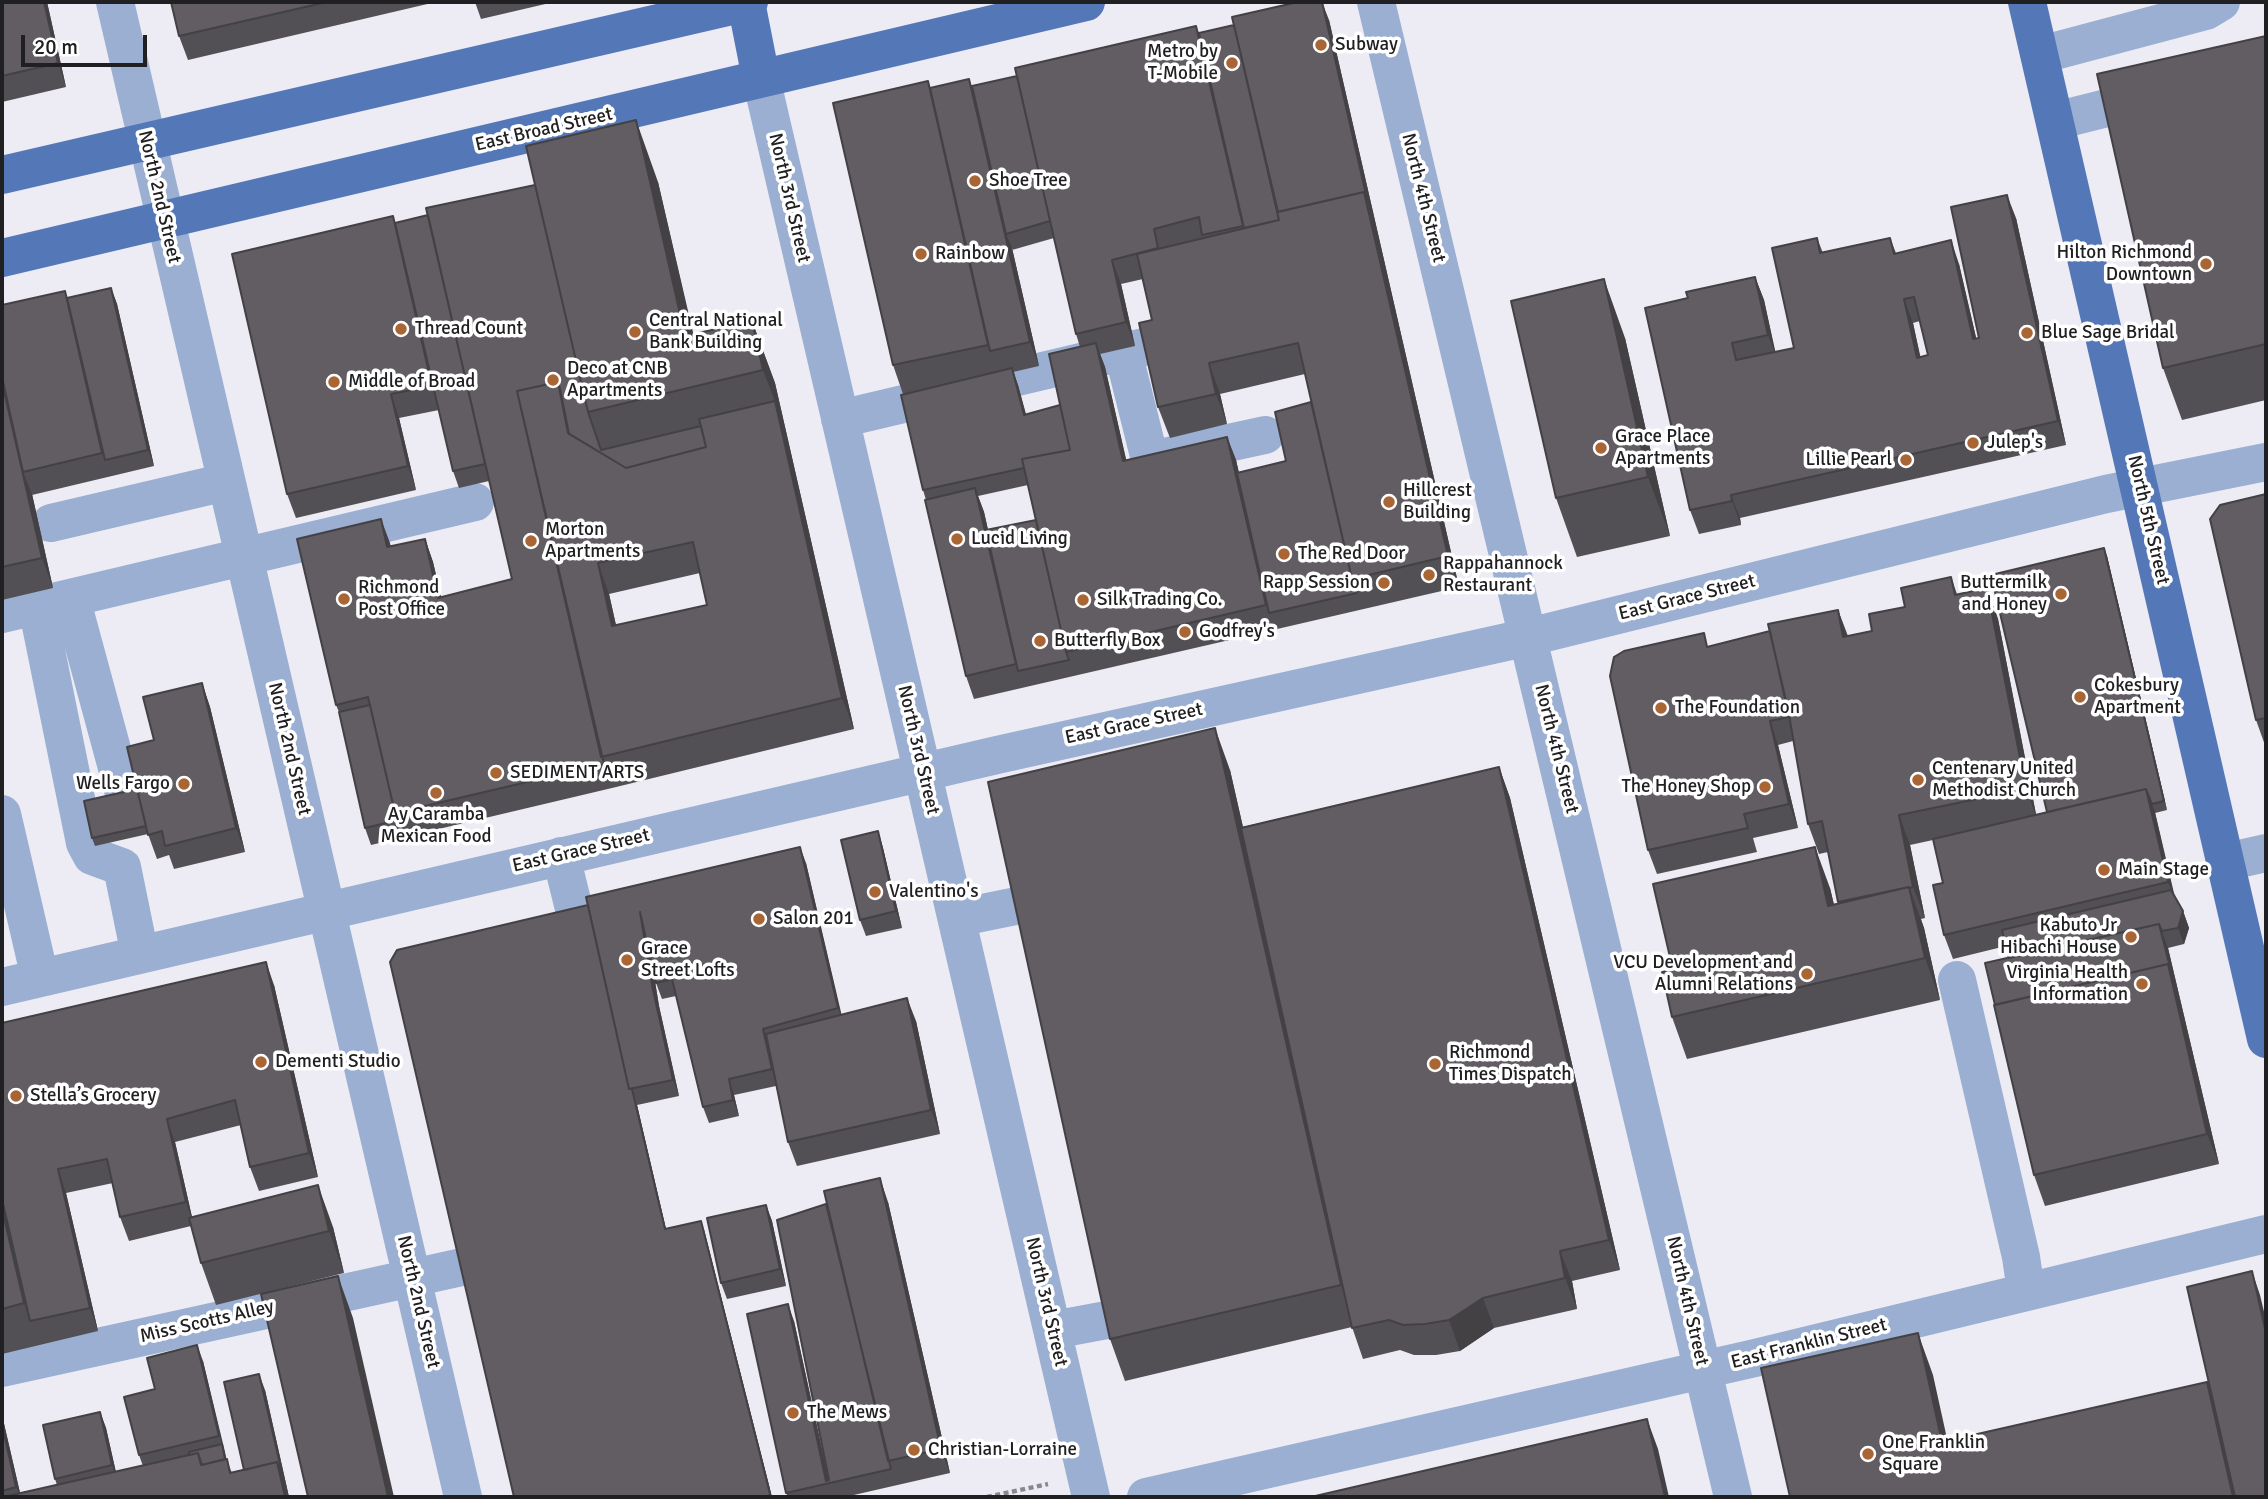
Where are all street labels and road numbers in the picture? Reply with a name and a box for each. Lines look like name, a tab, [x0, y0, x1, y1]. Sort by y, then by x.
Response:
street label: East Broad Street	[473, 103, 615, 157]
street label: North 2nd Street	[133, 128, 185, 266]
street label: North 3rd Street	[763, 131, 815, 265]
street label: North 4th Street	[1396, 131, 1450, 265]
street label: North 5th Street	[2122, 453, 2174, 587]
street label: East Grace Street	[1616, 570, 1758, 626]
street label: North 2nd Street	[263, 680, 315, 818]
street label: North 4th Street	[1529, 682, 1583, 816]
street label: North 3rd Street	[892, 683, 944, 817]
street label: East Grace Street	[1063, 698, 1205, 750]
street label: East Grace Street	[510, 824, 652, 878]
street label: North 2nd Street	[392, 1233, 444, 1371]
street label: North 4th Street	[1661, 1234, 1713, 1368]
street label: North 3rd Street	[1020, 1235, 1072, 1369]
street label: Miss Scotts Alley	[138, 1296, 276, 1348]
street label: East Franklin Street	[1729, 1314, 1889, 1374]

